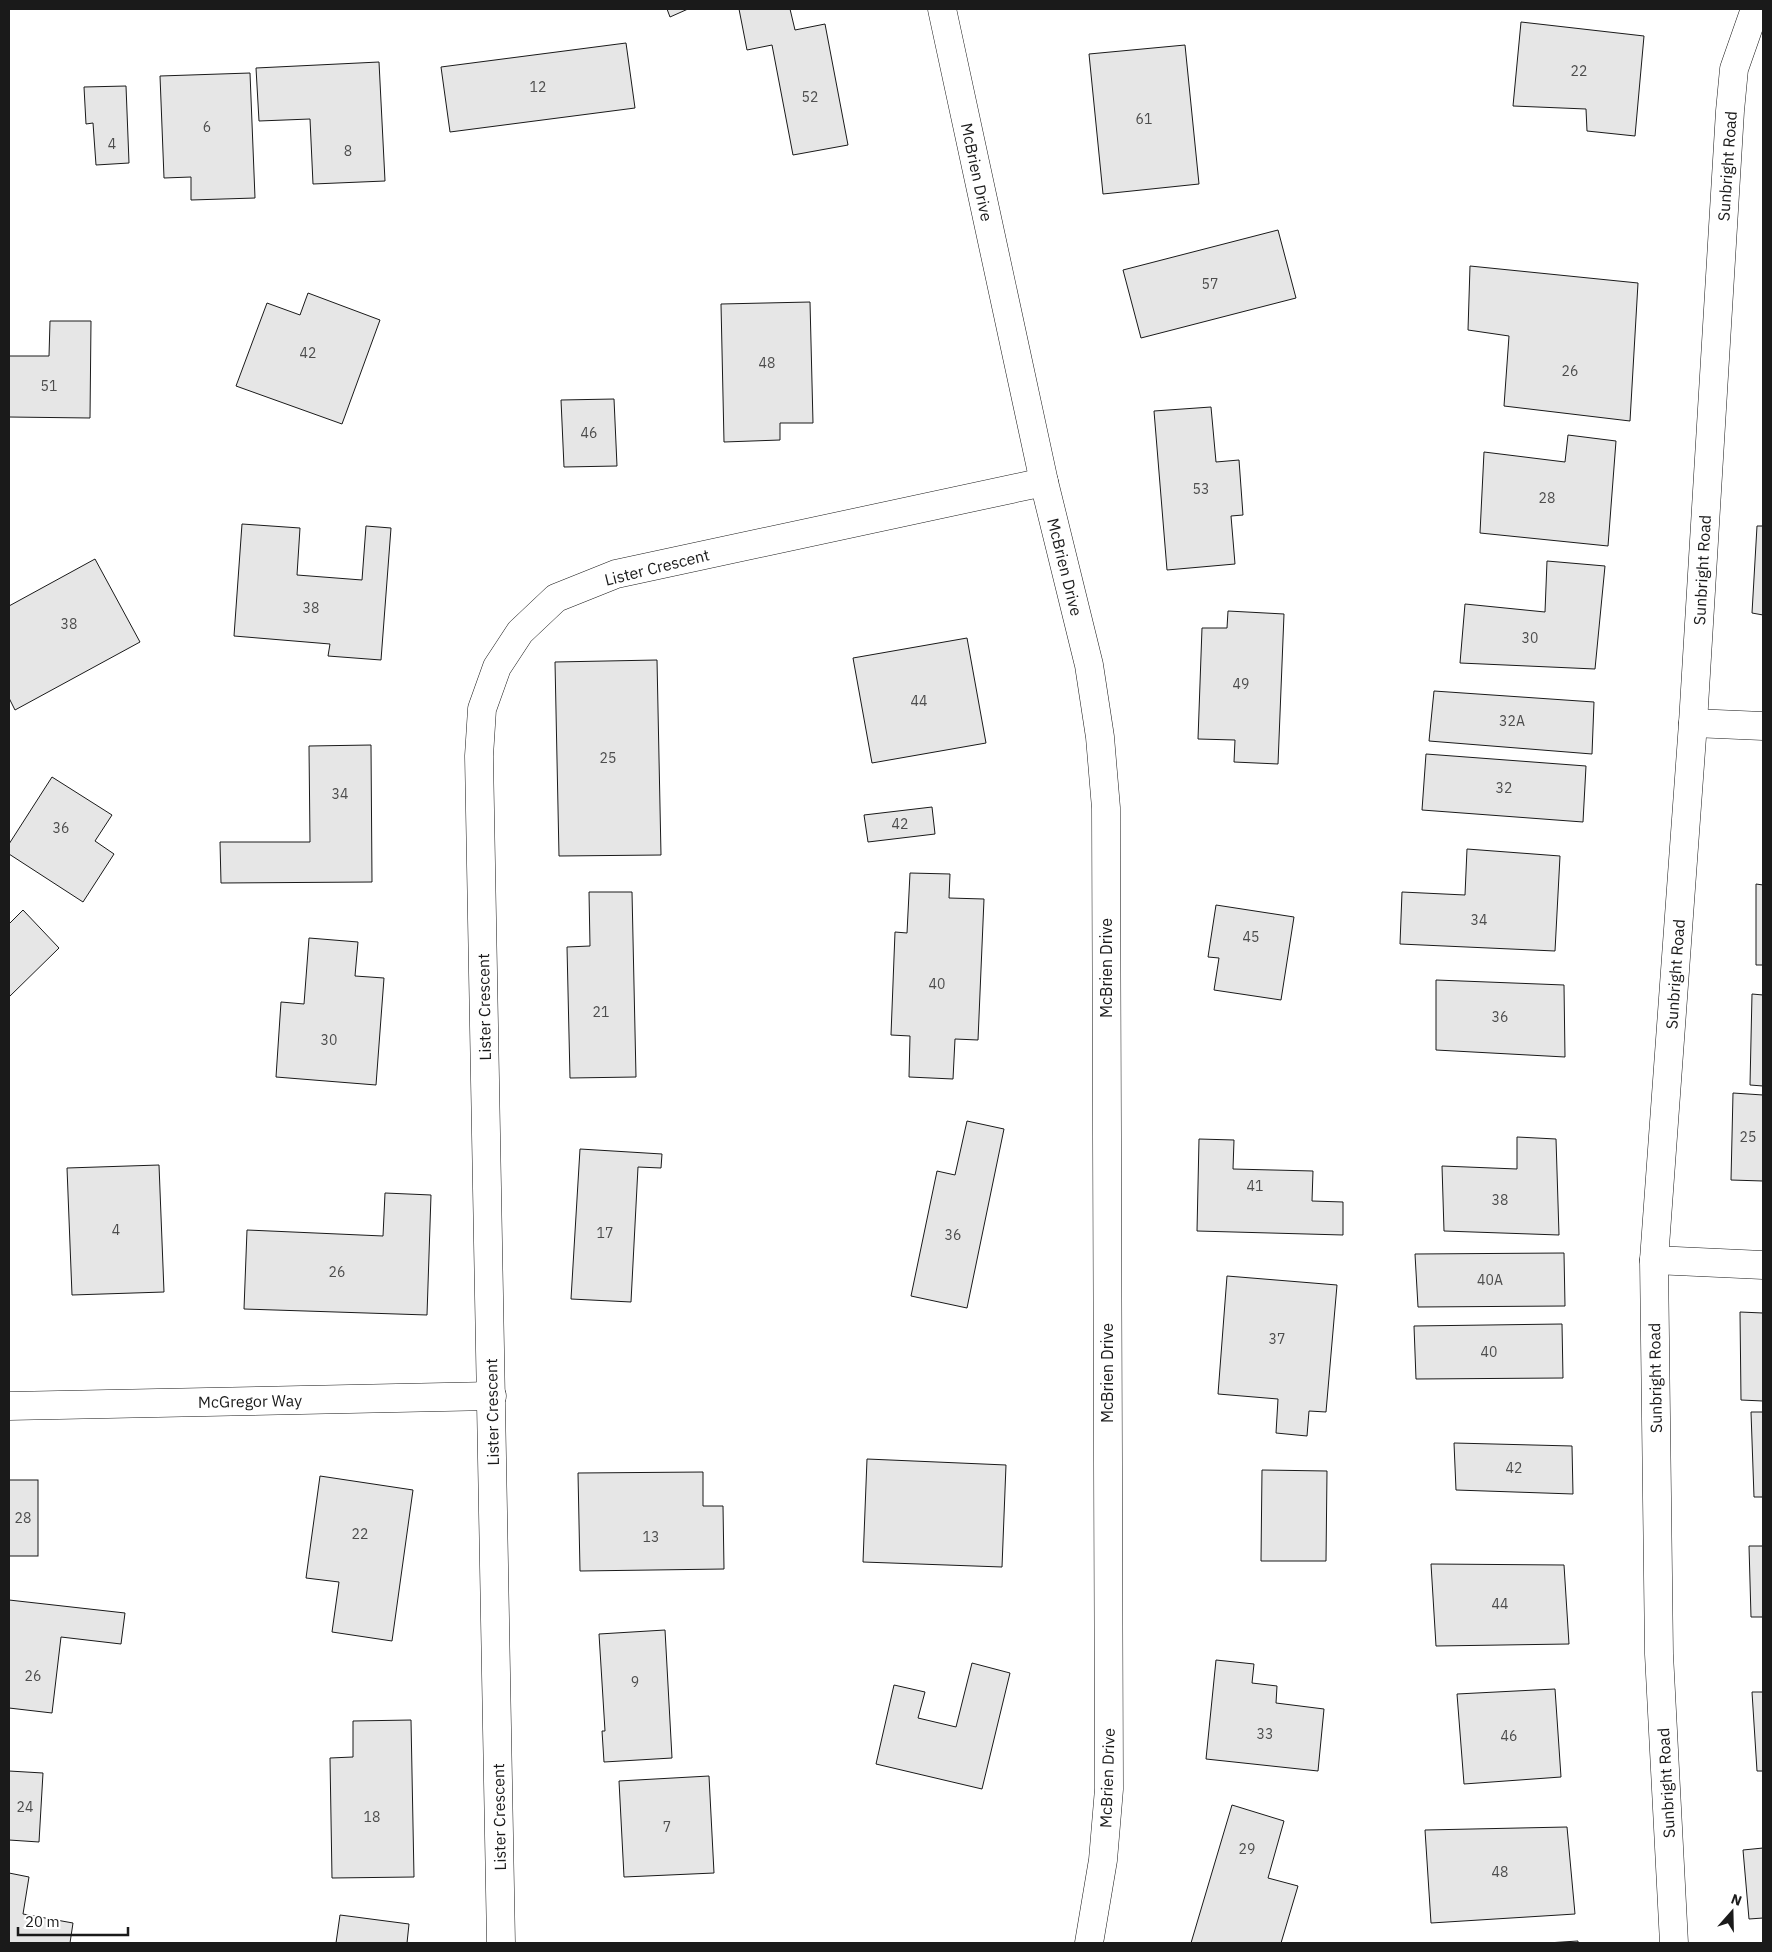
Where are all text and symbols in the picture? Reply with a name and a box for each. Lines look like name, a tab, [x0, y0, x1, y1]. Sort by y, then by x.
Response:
house number: 22	[1571, 62, 1587, 80]
house number: 12	[530, 78, 546, 96]
house number: 52	[802, 88, 818, 106]
house number: 61	[1136, 110, 1152, 128]
street label: Sunbright Road	[1713, 110, 1741, 222]
house number: 6	[203, 118, 211, 136]
street label: McBrien Drive	[957, 121, 997, 223]
house number: 4	[108, 135, 116, 153]
house number: 8	[344, 142, 352, 160]
house number: 57	[1202, 275, 1218, 293]
house number: 42	[300, 344, 316, 362]
house number: 48	[759, 354, 775, 372]
house number: 26	[1562, 362, 1578, 380]
house number: 51	[41, 377, 57, 395]
house number: 46	[581, 424, 597, 442]
house number: 53	[1193, 480, 1209, 498]
house number: 28	[1539, 489, 1555, 507]
street label: Sunbright Road	[1689, 514, 1715, 626]
street label: McBrien Drive	[1043, 516, 1087, 618]
street label: Lister Crescent	[602, 544, 712, 590]
house number: 38	[303, 599, 319, 617]
house number: 38	[61, 615, 77, 633]
house number: 30	[1522, 629, 1538, 647]
house number: 49	[1233, 675, 1249, 693]
house number: 44	[911, 692, 927, 710]
house number: 32A	[1499, 712, 1525, 730]
house number: 25	[600, 749, 616, 767]
house number: 32	[1496, 779, 1512, 797]
house number: 34	[332, 785, 348, 803]
house number: 42	[892, 815, 908, 833]
house number: 36	[53, 819, 69, 837]
house number: 34	[1471, 911, 1487, 929]
street label: McBrien Drive	[1096, 918, 1116, 1018]
street label: Sunbright Road	[1661, 918, 1689, 1030]
house number: 45	[1243, 928, 1259, 946]
street label: Lister Crescent	[473, 953, 495, 1061]
house number: 40	[929, 975, 945, 993]
house number: 21	[593, 1003, 609, 1021]
house number: 36	[1492, 1008, 1508, 1026]
house number: 30	[321, 1031, 337, 1049]
house number: 25	[1740, 1128, 1756, 1146]
house number: 41	[1247, 1177, 1263, 1195]
house number: 38	[1492, 1191, 1508, 1209]
house number: 4	[112, 1221, 120, 1239]
house number: 17	[597, 1224, 613, 1242]
house number: 36	[945, 1226, 961, 1244]
house number: 26	[329, 1263, 345, 1281]
house number: 40A	[1477, 1271, 1503, 1289]
street label: McBrien Drive	[1097, 1323, 1117, 1423]
street label: Sunbright Road	[1644, 1323, 1666, 1433]
house number: 37	[1269, 1330, 1285, 1348]
house number: 40	[1481, 1343, 1497, 1361]
street label: Lister Crescent	[481, 1358, 503, 1466]
street label: McGregor Way	[198, 1390, 302, 1412]
house number: 42	[1506, 1459, 1522, 1477]
house number: 28	[15, 1509, 31, 1527]
house number: 22	[352, 1525, 368, 1543]
house number: 13	[643, 1528, 659, 1546]
house number: 44	[1492, 1595, 1508, 1613]
house number: 26	[25, 1667, 41, 1685]
house number: 9	[631, 1673, 639, 1691]
house number: 33	[1257, 1725, 1273, 1743]
street label: McBrien Drive	[1095, 1727, 1119, 1828]
house number: 46	[1501, 1727, 1517, 1745]
street label: Sunbright Road	[1653, 1727, 1679, 1839]
street label: Lister Crescent	[488, 1763, 510, 1871]
house number: 24	[17, 1798, 33, 1816]
house number: 18	[364, 1808, 380, 1826]
house number: 7	[663, 1818, 671, 1836]
house number: 29	[1239, 1840, 1255, 1858]
house number: 48	[1492, 1863, 1508, 1881]
north arrow	[1707, 1887, 1757, 1937]
text: N	[1729, 1890, 1744, 1910]
scale bar	[18, 1904, 128, 1936]
text: 20 m	[25, 1912, 60, 1931]

